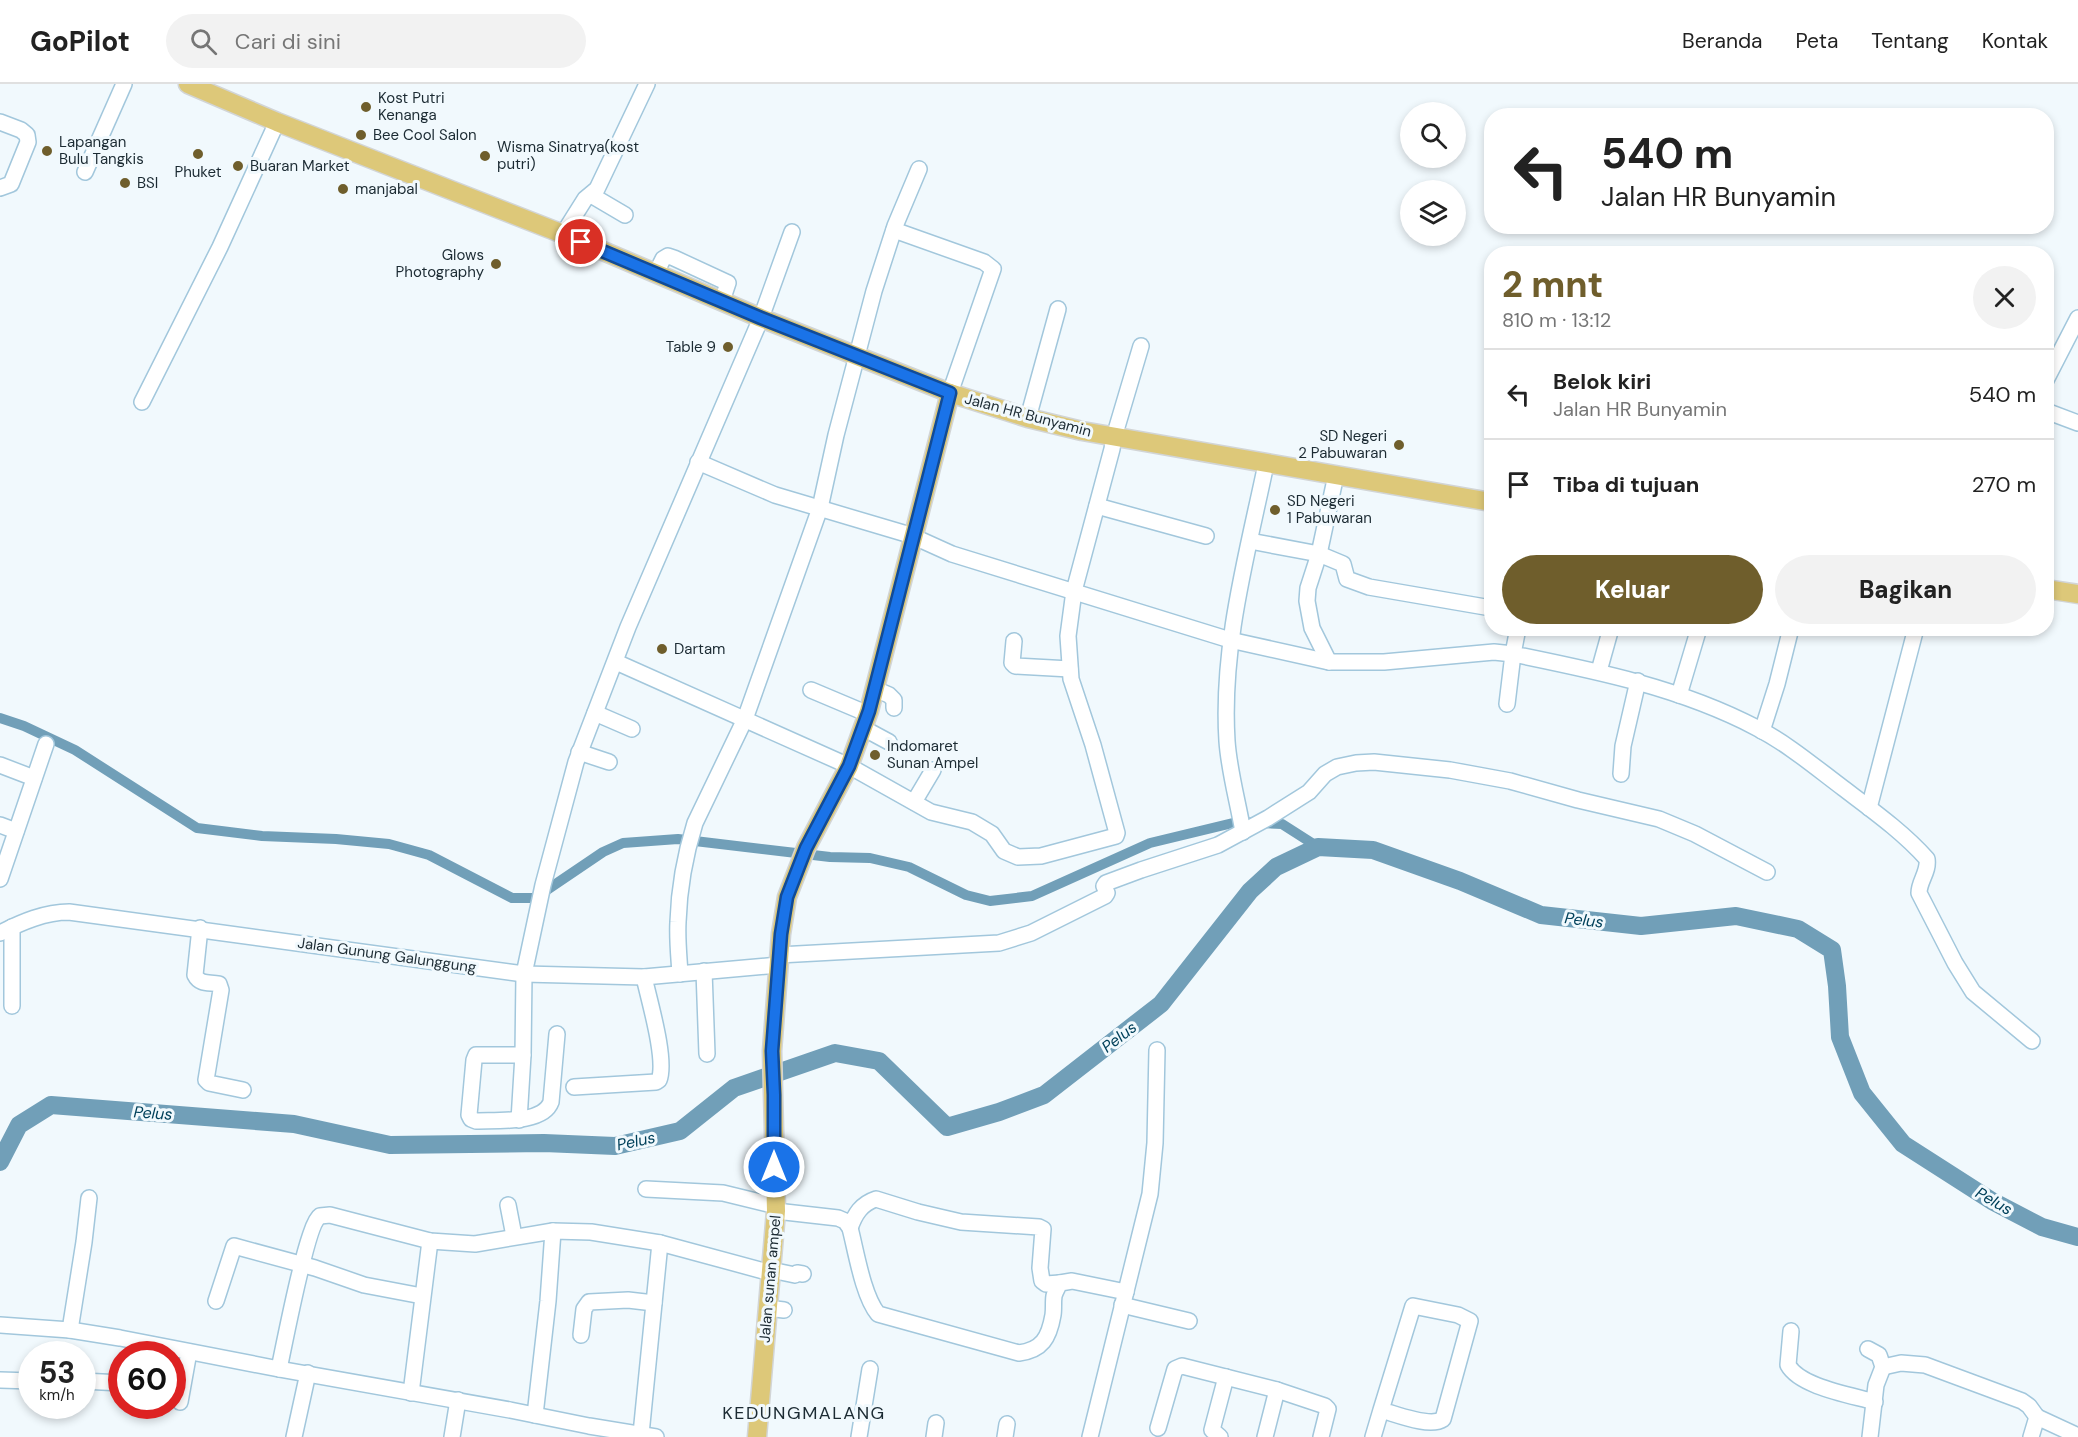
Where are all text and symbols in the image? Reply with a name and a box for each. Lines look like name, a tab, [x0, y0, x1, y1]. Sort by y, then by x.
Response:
search box	[166, 14, 586, 68]
text: GoPilot	[30, 23, 130, 60]
icon: search	[187, 25, 220, 58]
text: Cari di sini	[235, 27, 341, 56]
text: Beranda	[1682, 27, 1763, 55]
text: Peta	[1796, 27, 1838, 55]
text: Tentang	[1871, 27, 1949, 55]
text: Kontak	[1982, 27, 2048, 55]
place label: Kost Putri Kenanga	[378, 88, 445, 125]
marker: Kost Putri Kenanga	[359, 100, 373, 114]
map controls	[1400, 102, 1466, 246]
button: search	[1400, 102, 1466, 168]
place label: Bee Cool Salon	[373, 125, 477, 145]
text: 540 m	[1601, 126, 1733, 181]
marker: Bee Cool Salon	[354, 128, 368, 142]
place label: Lapangan Bulu Tangkis	[59, 132, 144, 169]
icon: left	[1502, 132, 1580, 210]
place label: Wisma Sinatrya(kost putri)	[497, 137, 639, 174]
marker: Lapangan Bulu Tangkis	[40, 144, 54, 158]
marker: Phuket	[191, 147, 205, 161]
marker: Wisma Sinatrya(kost putri)	[478, 149, 492, 163]
place label: Buaran Market	[250, 156, 350, 176]
marker: Buaran Market	[231, 159, 245, 173]
place label: Phuket	[174, 162, 222, 182]
place label: BSI	[137, 173, 158, 193]
marker: BSI	[118, 176, 132, 190]
place label: manjabal	[355, 179, 418, 199]
text: Jalan HR Bunyamin	[1601, 179, 1836, 214]
button: layers	[1400, 180, 1466, 246]
marker: manjabal	[336, 182, 350, 196]
pin	[555, 216, 606, 267]
icon: arrive	[564, 225, 597, 258]
place label: Glows Photography	[396, 245, 485, 282]
marker: Glows Photography	[489, 257, 503, 271]
text: 2 mnt	[1502, 261, 1603, 308]
button: close	[1973, 266, 2036, 329]
text: 810 m · 13:12	[1502, 307, 1611, 333]
place label: Table 9	[666, 337, 716, 357]
marker: Table 9	[721, 340, 735, 354]
text: Belok kiri	[1553, 367, 1651, 396]
icon: left	[1502, 378, 1535, 411]
text: 540 m	[1969, 380, 2036, 409]
street label: Jalan HR Bunyamin	[962, 388, 1094, 442]
text: Jalan HR Bunyamin	[1553, 396, 1727, 422]
place label: SD Negeri 2 Pabuwaran	[1298, 426, 1387, 463]
marker: SD Negeri 2 Pabuwaran	[1392, 438, 1406, 452]
icon: arrive	[1502, 468, 1535, 501]
text: Tiba di tujuan	[1553, 470, 1699, 499]
text: 270 m	[1972, 470, 2036, 499]
place label: SD Negeri 1 Pabuwaran	[1287, 491, 1372, 528]
marker: SD Negeri 1 Pabuwaran	[1268, 503, 1282, 517]
button: Keluar	[1502, 555, 1763, 624]
button: Bagikan	[1775, 555, 2036, 624]
place label: Dartam	[674, 639, 725, 659]
marker: Dartam	[655, 642, 669, 656]
place label: Indomaret Sunan Ampel	[887, 736, 978, 773]
marker: Indomaret Sunan Ampel	[868, 748, 882, 762]
water label: Pelus	[1563, 907, 1605, 933]
street label: Jalan Gunung Galunggung	[296, 933, 478, 977]
water label: Pelus	[1097, 1017, 1141, 1057]
water label: Pelus	[133, 1101, 173, 1125]
water label: Pelus	[615, 1127, 657, 1155]
position arrow	[742, 1135, 806, 1199]
water label: Pelus	[1972, 1182, 2016, 1220]
street label: Jalan sunan ampel	[754, 1214, 786, 1344]
speed limit sign: 60	[108, 1341, 186, 1419]
text: 53	[39, 1353, 75, 1392]
text: km/h	[39, 1385, 75, 1405]
district label: KEDUNGMALANG	[722, 1401, 886, 1425]

